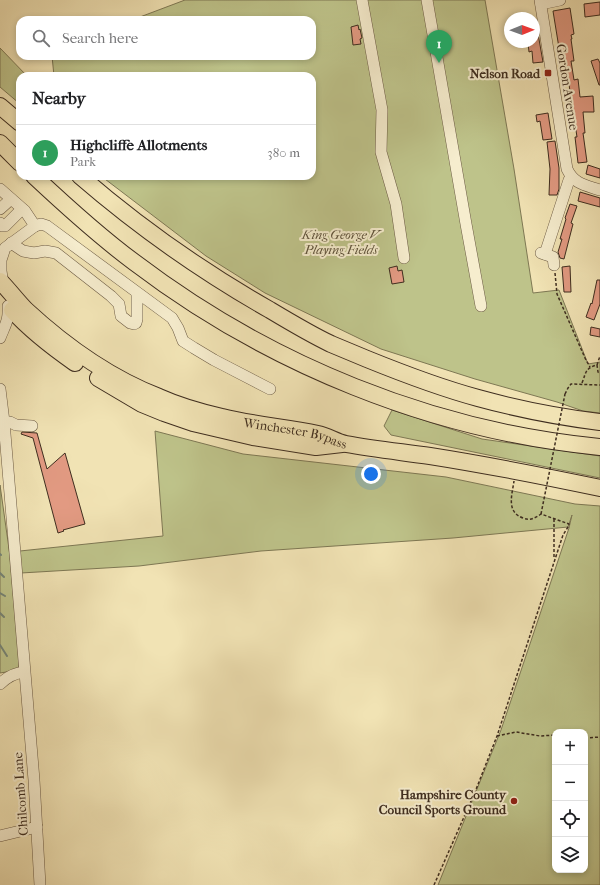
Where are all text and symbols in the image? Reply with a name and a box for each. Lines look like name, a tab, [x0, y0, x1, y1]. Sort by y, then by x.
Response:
north arrow	[504, 12, 540, 48]
search box	[16, 16, 316, 60]
icon: search	[30, 27, 52, 49]
text: Search here	[62, 29, 138, 47]
pin: 1	[426, 30, 452, 63]
street label: Gordon Avenue	[553, 43, 582, 132]
place label: Nelson Road	[470, 66, 541, 81]
marker: Nelson Road	[543, 68, 553, 78]
text: Nearby	[32, 88, 86, 108]
text: Highcliffe Allotments	[70, 136, 207, 154]
text: 1	[43, 145, 47, 160]
text: 380 m	[267, 145, 300, 160]
text: Park	[70, 154, 96, 169]
park label: King George V Playing Fields	[301, 227, 383, 257]
street label: Winchester Bypass	[241, 415, 348, 452]
your location	[361, 464, 381, 484]
map controls	[552, 729, 588, 873]
button: +	[552, 729, 588, 765]
street label: Chilcomb Lane	[10, 751, 31, 836]
button: −	[552, 765, 588, 801]
place label: Hampshire County Council Sports Ground	[379, 787, 507, 818]
marker: Hampshire County Council Sports Ground	[509, 796, 519, 806]
button: locate	[552, 801, 588, 837]
button: layers	[552, 837, 588, 873]

